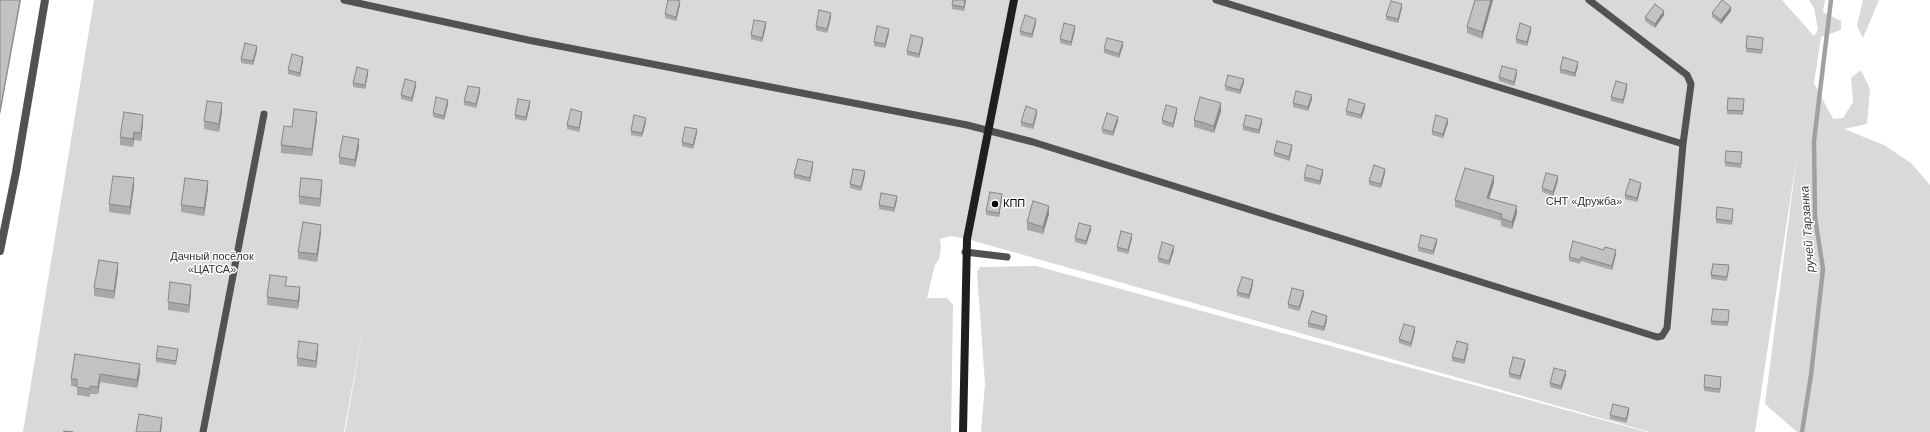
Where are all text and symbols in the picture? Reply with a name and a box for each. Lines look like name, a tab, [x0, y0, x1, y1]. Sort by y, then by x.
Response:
water label: ручей Тарзанка	[1798, 185, 1818, 273]
park label: СНТ «Дружба»	[1546, 195, 1622, 209]
place label: КПП	[1003, 197, 1025, 211]
marker: КПП	[990, 199, 1000, 209]
park label: Дачный посёлок «ЦАТСА»	[170, 250, 254, 276]

